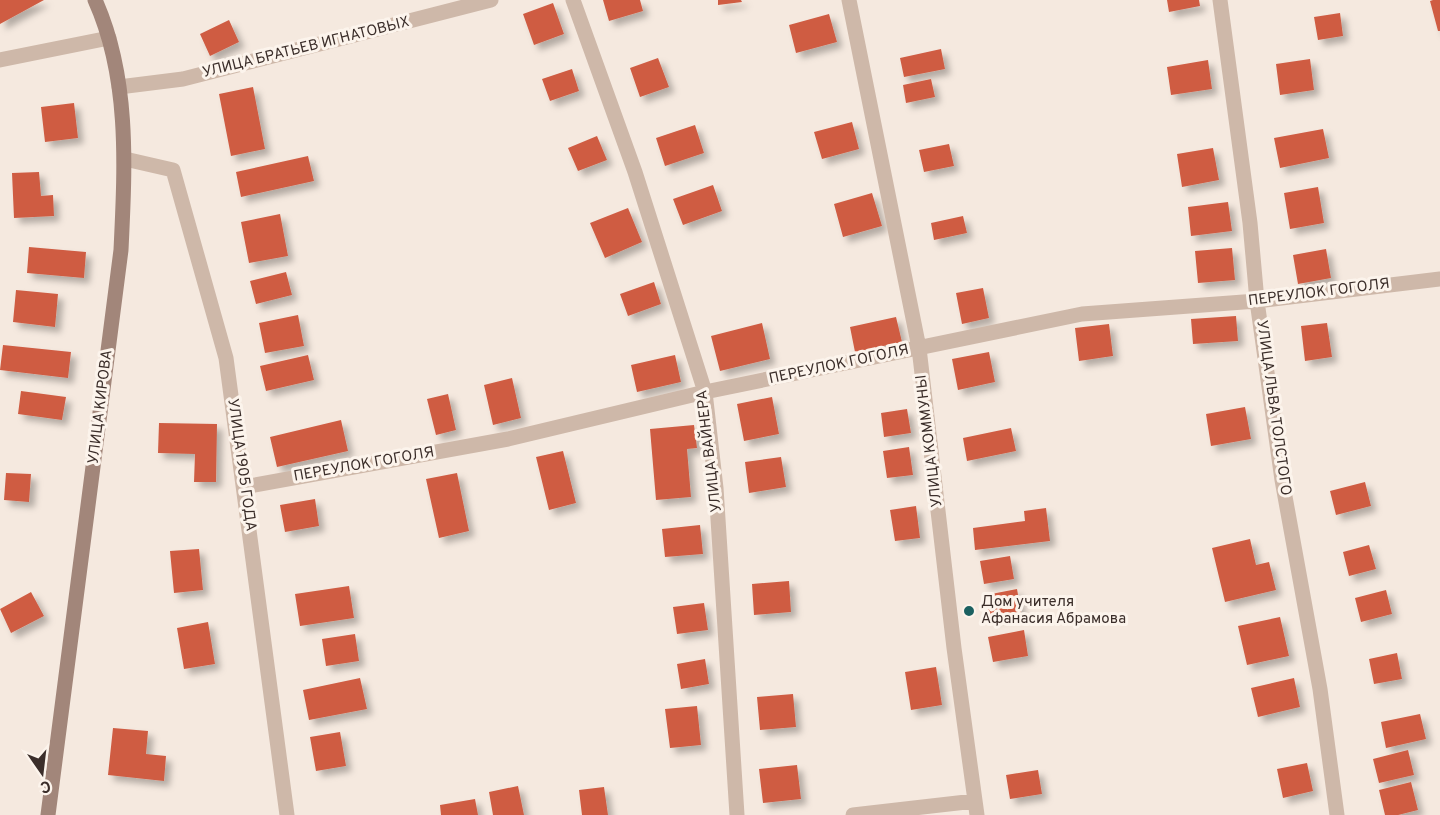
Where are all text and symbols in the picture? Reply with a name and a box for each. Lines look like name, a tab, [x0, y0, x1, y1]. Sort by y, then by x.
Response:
street label: УЛИЦА БРАТЬЕВ ИГНАТОВЫХ	[201, 13, 411, 83]
street label: ПЕРЕУЛОК ГОГОЛЯ	[1247, 275, 1391, 311]
street label: УЛИЦА ЛЬВА ТОЛСТОГО	[1251, 319, 1295, 497]
street label: ПЕРЕУЛОК ГОГОЛЯ	[767, 341, 911, 389]
street label: УЛИЦА КИРОВА	[85, 349, 117, 465]
street label: УЛИЦА КОММУНЫ	[912, 374, 948, 508]
street label: УЛИЦА ВАЙНЕРА	[691, 389, 727, 514]
street label: УЛИЦА 1905 ГОДА	[222, 397, 260, 533]
street label: ПЕРЕУЛОК ГОГОЛЯ	[292, 443, 436, 487]
place label: Дом учителя Афанасия Абрамова	[981, 593, 1126, 629]
marker: Дом учителя Афанасия Абрамова	[962, 604, 976, 618]
north arrow	[12, 743, 72, 803]
text: С	[38, 775, 53, 797]

